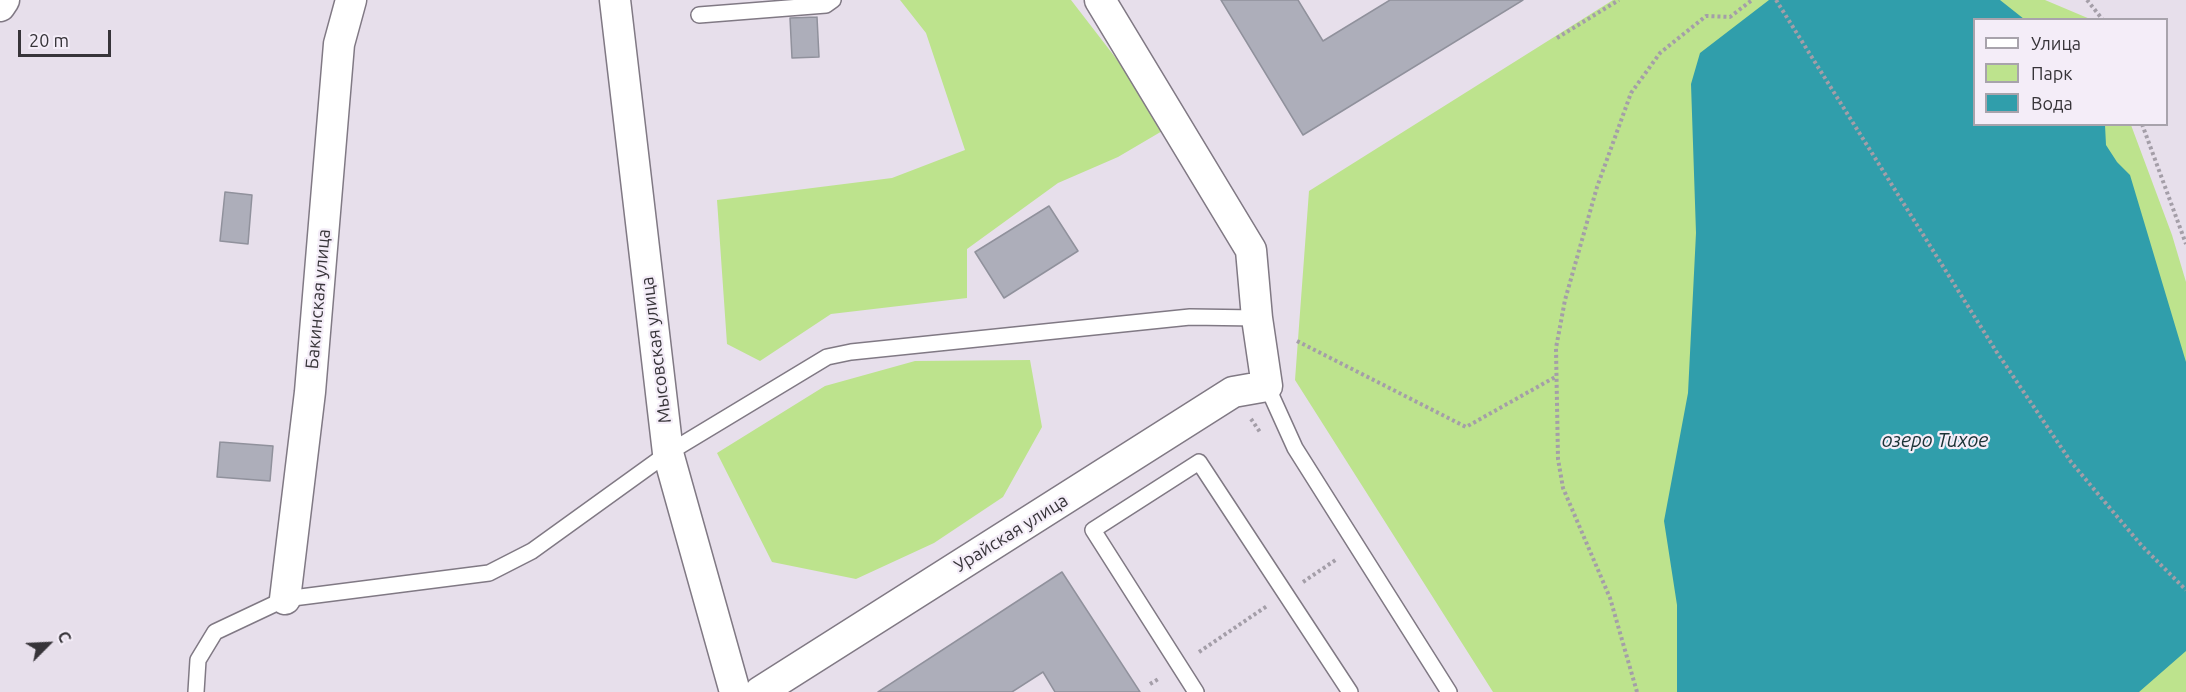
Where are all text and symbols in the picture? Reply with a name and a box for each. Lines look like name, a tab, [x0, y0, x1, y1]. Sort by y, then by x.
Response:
scale bar	[21, 18, 114, 56]
legend	[1973, 18, 2168, 126]
text: 20 m	[29, 30, 69, 50]
text: Улица	[2031, 33, 2081, 53]
text: Парк	[2031, 63, 2072, 83]
text: Вода	[2031, 93, 2073, 113]
street label: Бакинская улица	[301, 228, 335, 370]
street label: Мысовская улица	[636, 275, 676, 425]
water label: озеро Тихое	[1882, 428, 1988, 452]
street label: Урайская улица	[950, 489, 1072, 577]
north arrow	[18, 614, 78, 674]
text: С	[54, 628, 75, 645]

